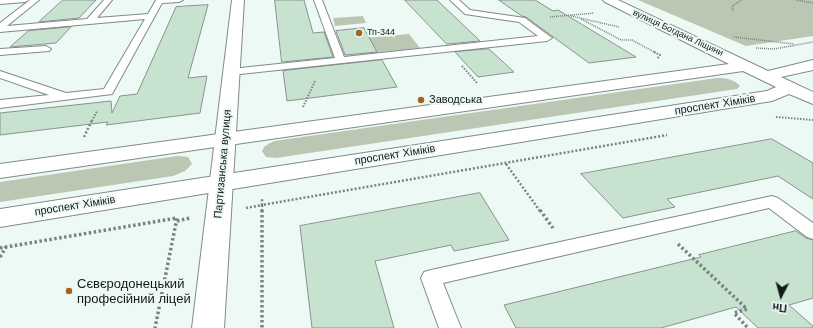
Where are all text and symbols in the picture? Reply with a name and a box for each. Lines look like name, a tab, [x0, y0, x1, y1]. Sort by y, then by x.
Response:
street label: вулиця Богдана Ліщини	[631, 7, 725, 59]
marker: Тп-344	[354, 28, 364, 38]
place label: Тп-344	[367, 28, 395, 38]
street label: проспект Хіміків	[674, 92, 756, 118]
place label: Заводська	[429, 93, 482, 107]
marker: Заводська	[416, 95, 426, 105]
street label: Партизанська вулиця	[212, 109, 234, 219]
street label: проспект Хіміків	[354, 142, 436, 168]
street label: проспект Хіміків	[34, 193, 116, 219]
place label: Сєвєродонецький професійний ліцей	[77, 276, 191, 307]
north arrow	[761, 276, 801, 316]
marker: Сєвєродонецький професійний ліцей	[64, 286, 74, 296]
text: Пн	[772, 301, 788, 315]

